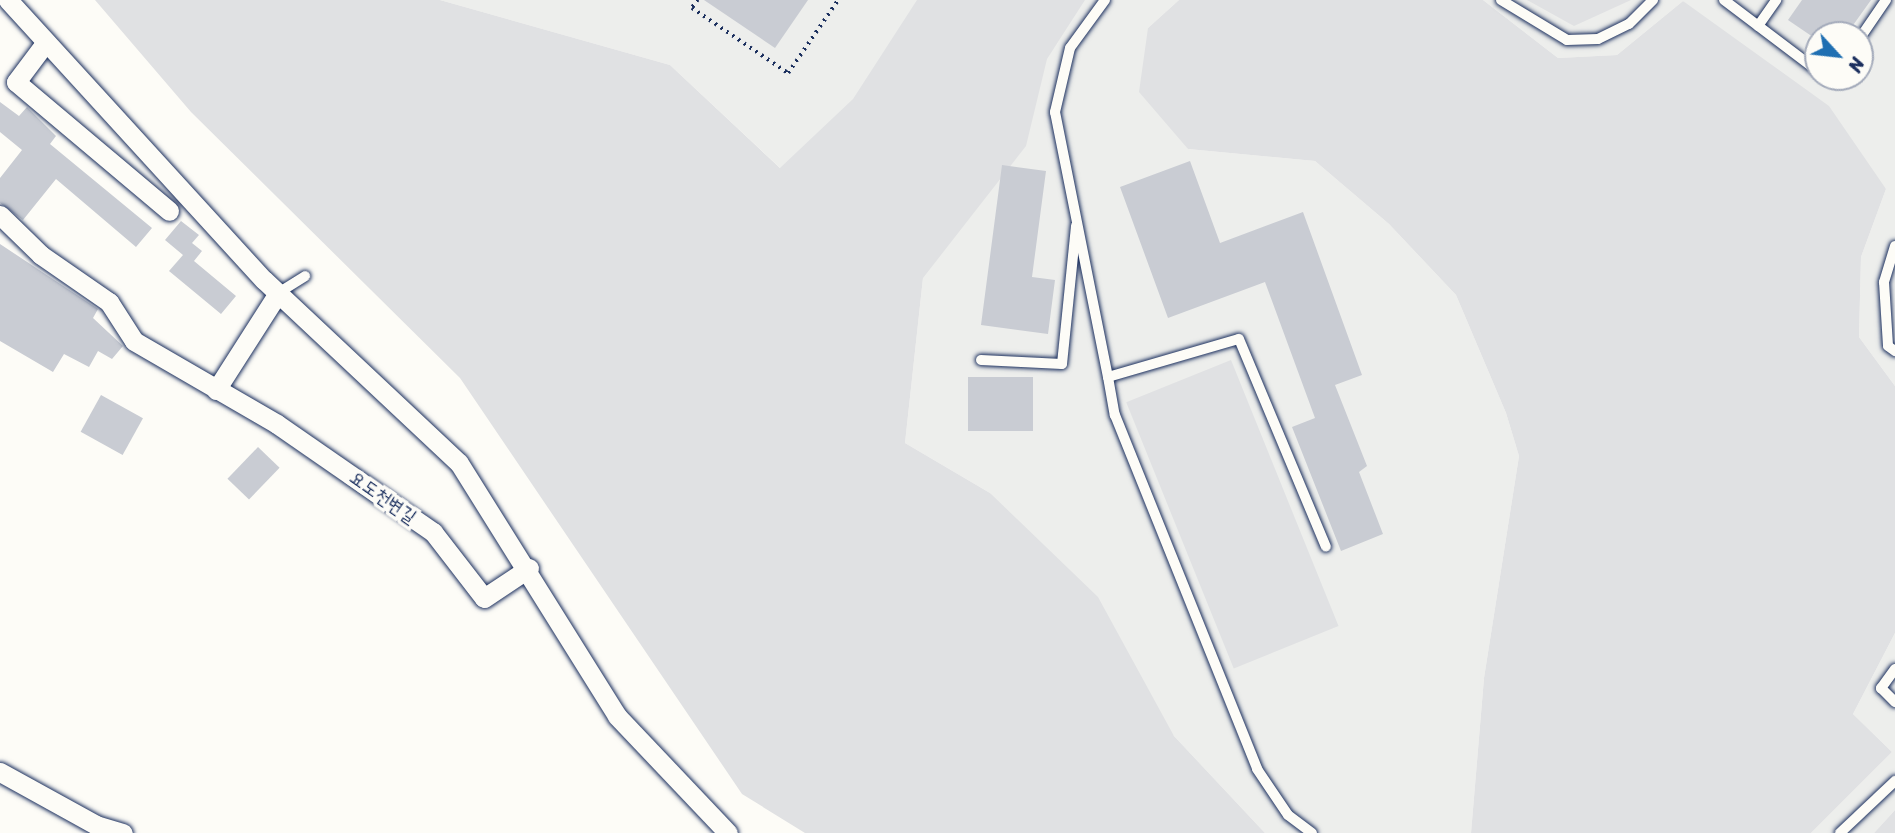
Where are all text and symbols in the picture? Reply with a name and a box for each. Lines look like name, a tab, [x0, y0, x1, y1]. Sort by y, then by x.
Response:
north arrow	[1804, 21, 1874, 91]
text: N	[1839, 51, 1874, 78]
street label: 요도천변길	[345, 466, 421, 528]

